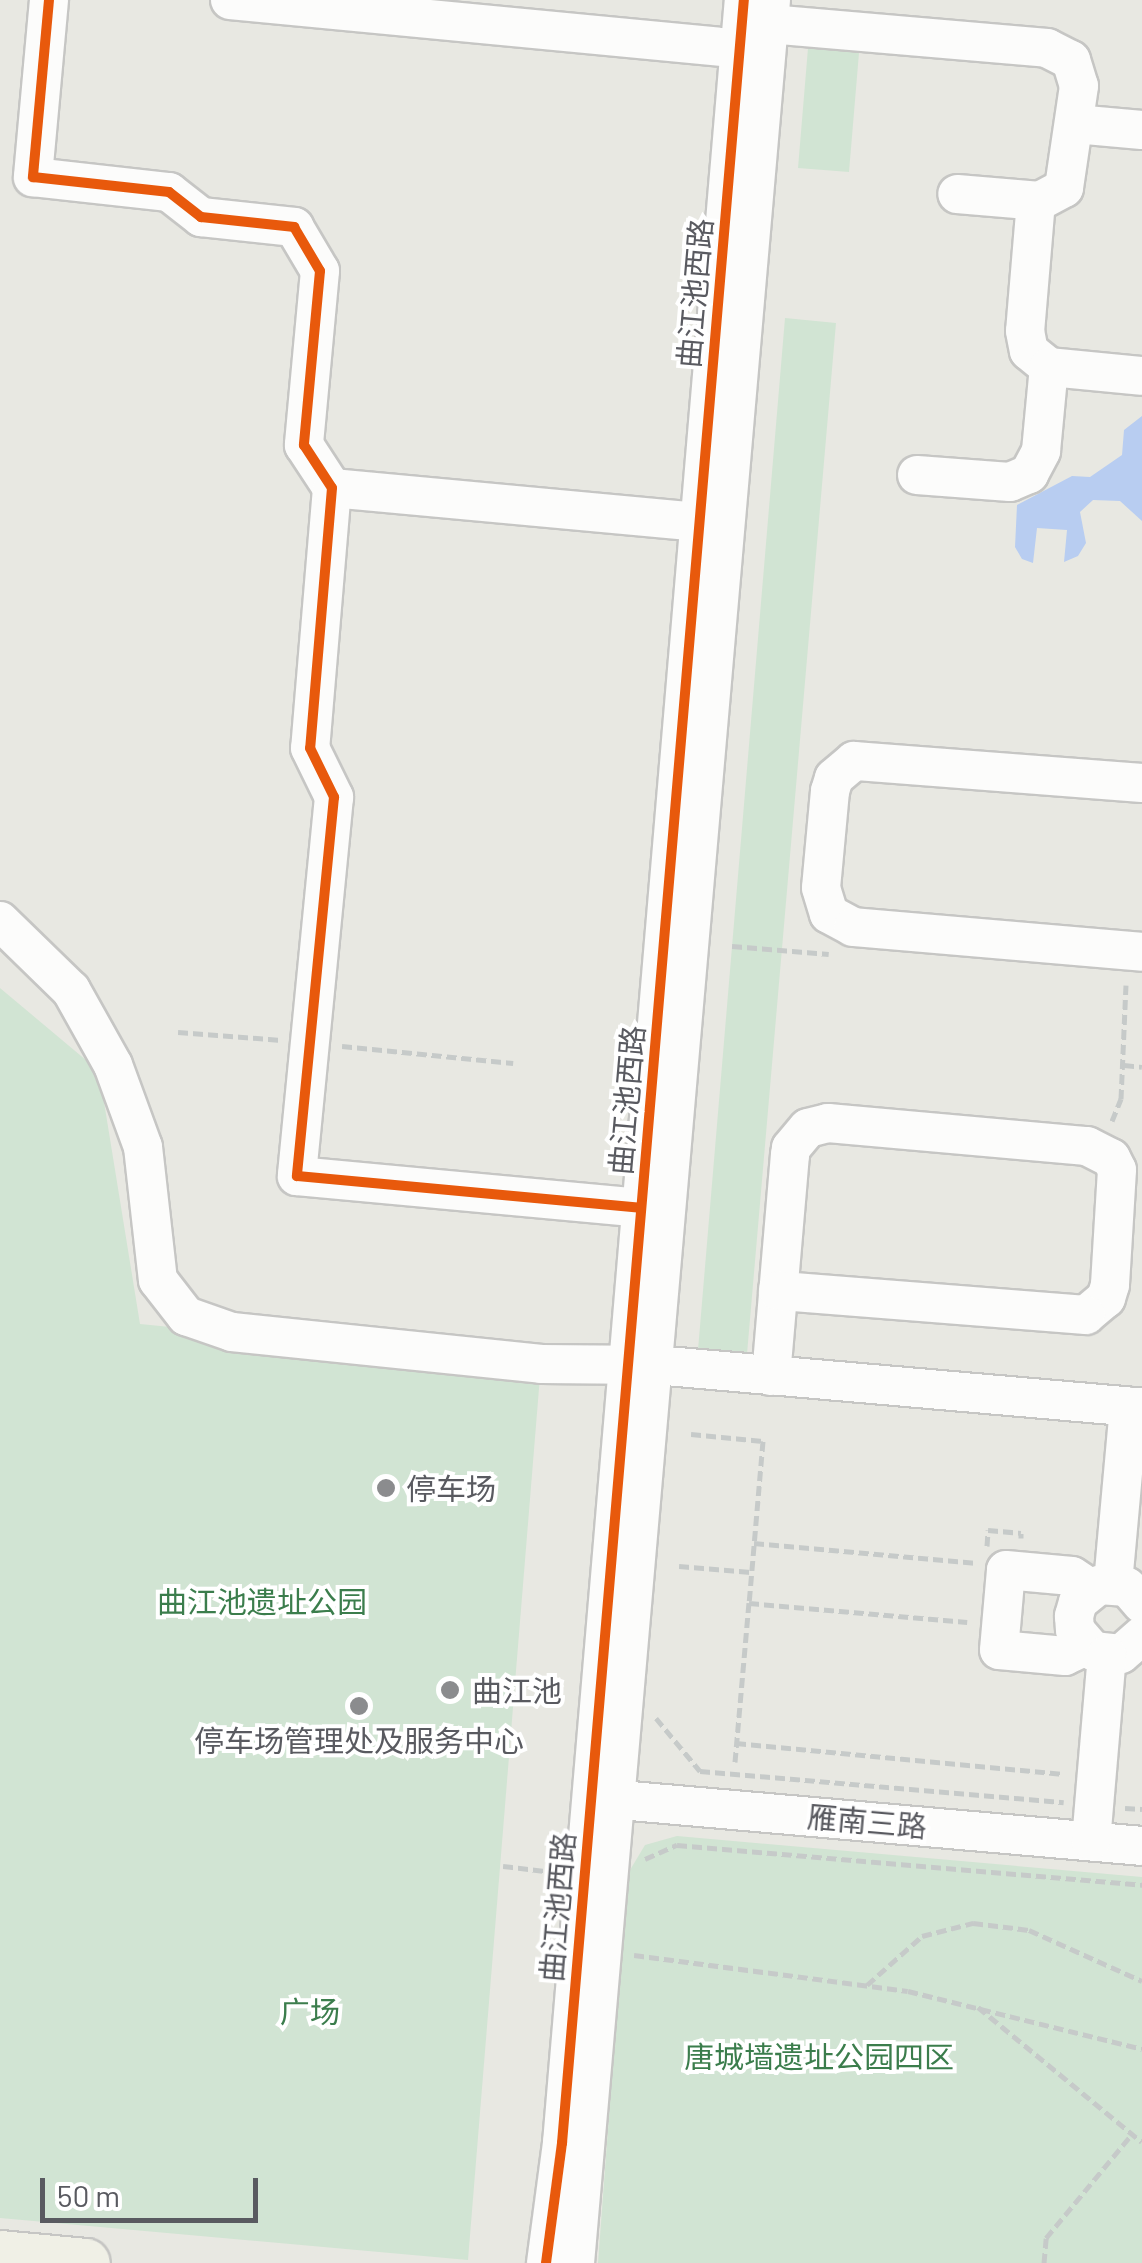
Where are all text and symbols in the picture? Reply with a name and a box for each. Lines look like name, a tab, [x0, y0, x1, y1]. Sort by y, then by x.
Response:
street label: 曲江池西路	[670, 217, 718, 369]
street label: 曲江池西路	[602, 1024, 650, 1176]
place label: 停车场	[406, 1470, 496, 1506]
marker: 停车场	[375, 1477, 397, 1499]
park label: 曲江池遗址公园	[157, 1583, 367, 1619]
place label: 曲江池	[472, 1672, 562, 1708]
marker: 曲江池	[437, 1677, 463, 1703]
marker: 停车场管理处及服务中心	[348, 1695, 370, 1717]
place label: 停车场管理处及服务中心	[194, 1722, 524, 1758]
street label: 雁南三路	[806, 1798, 928, 1844]
street label: 曲江池西路	[533, 1831, 581, 1983]
park label: 广场	[280, 1993, 340, 2029]
park label: 唐城墙遗址公园四区	[684, 2038, 954, 2074]
scale bar	[45, 2158, 262, 2220]
text: 50 m	[57, 2177, 120, 2213]

